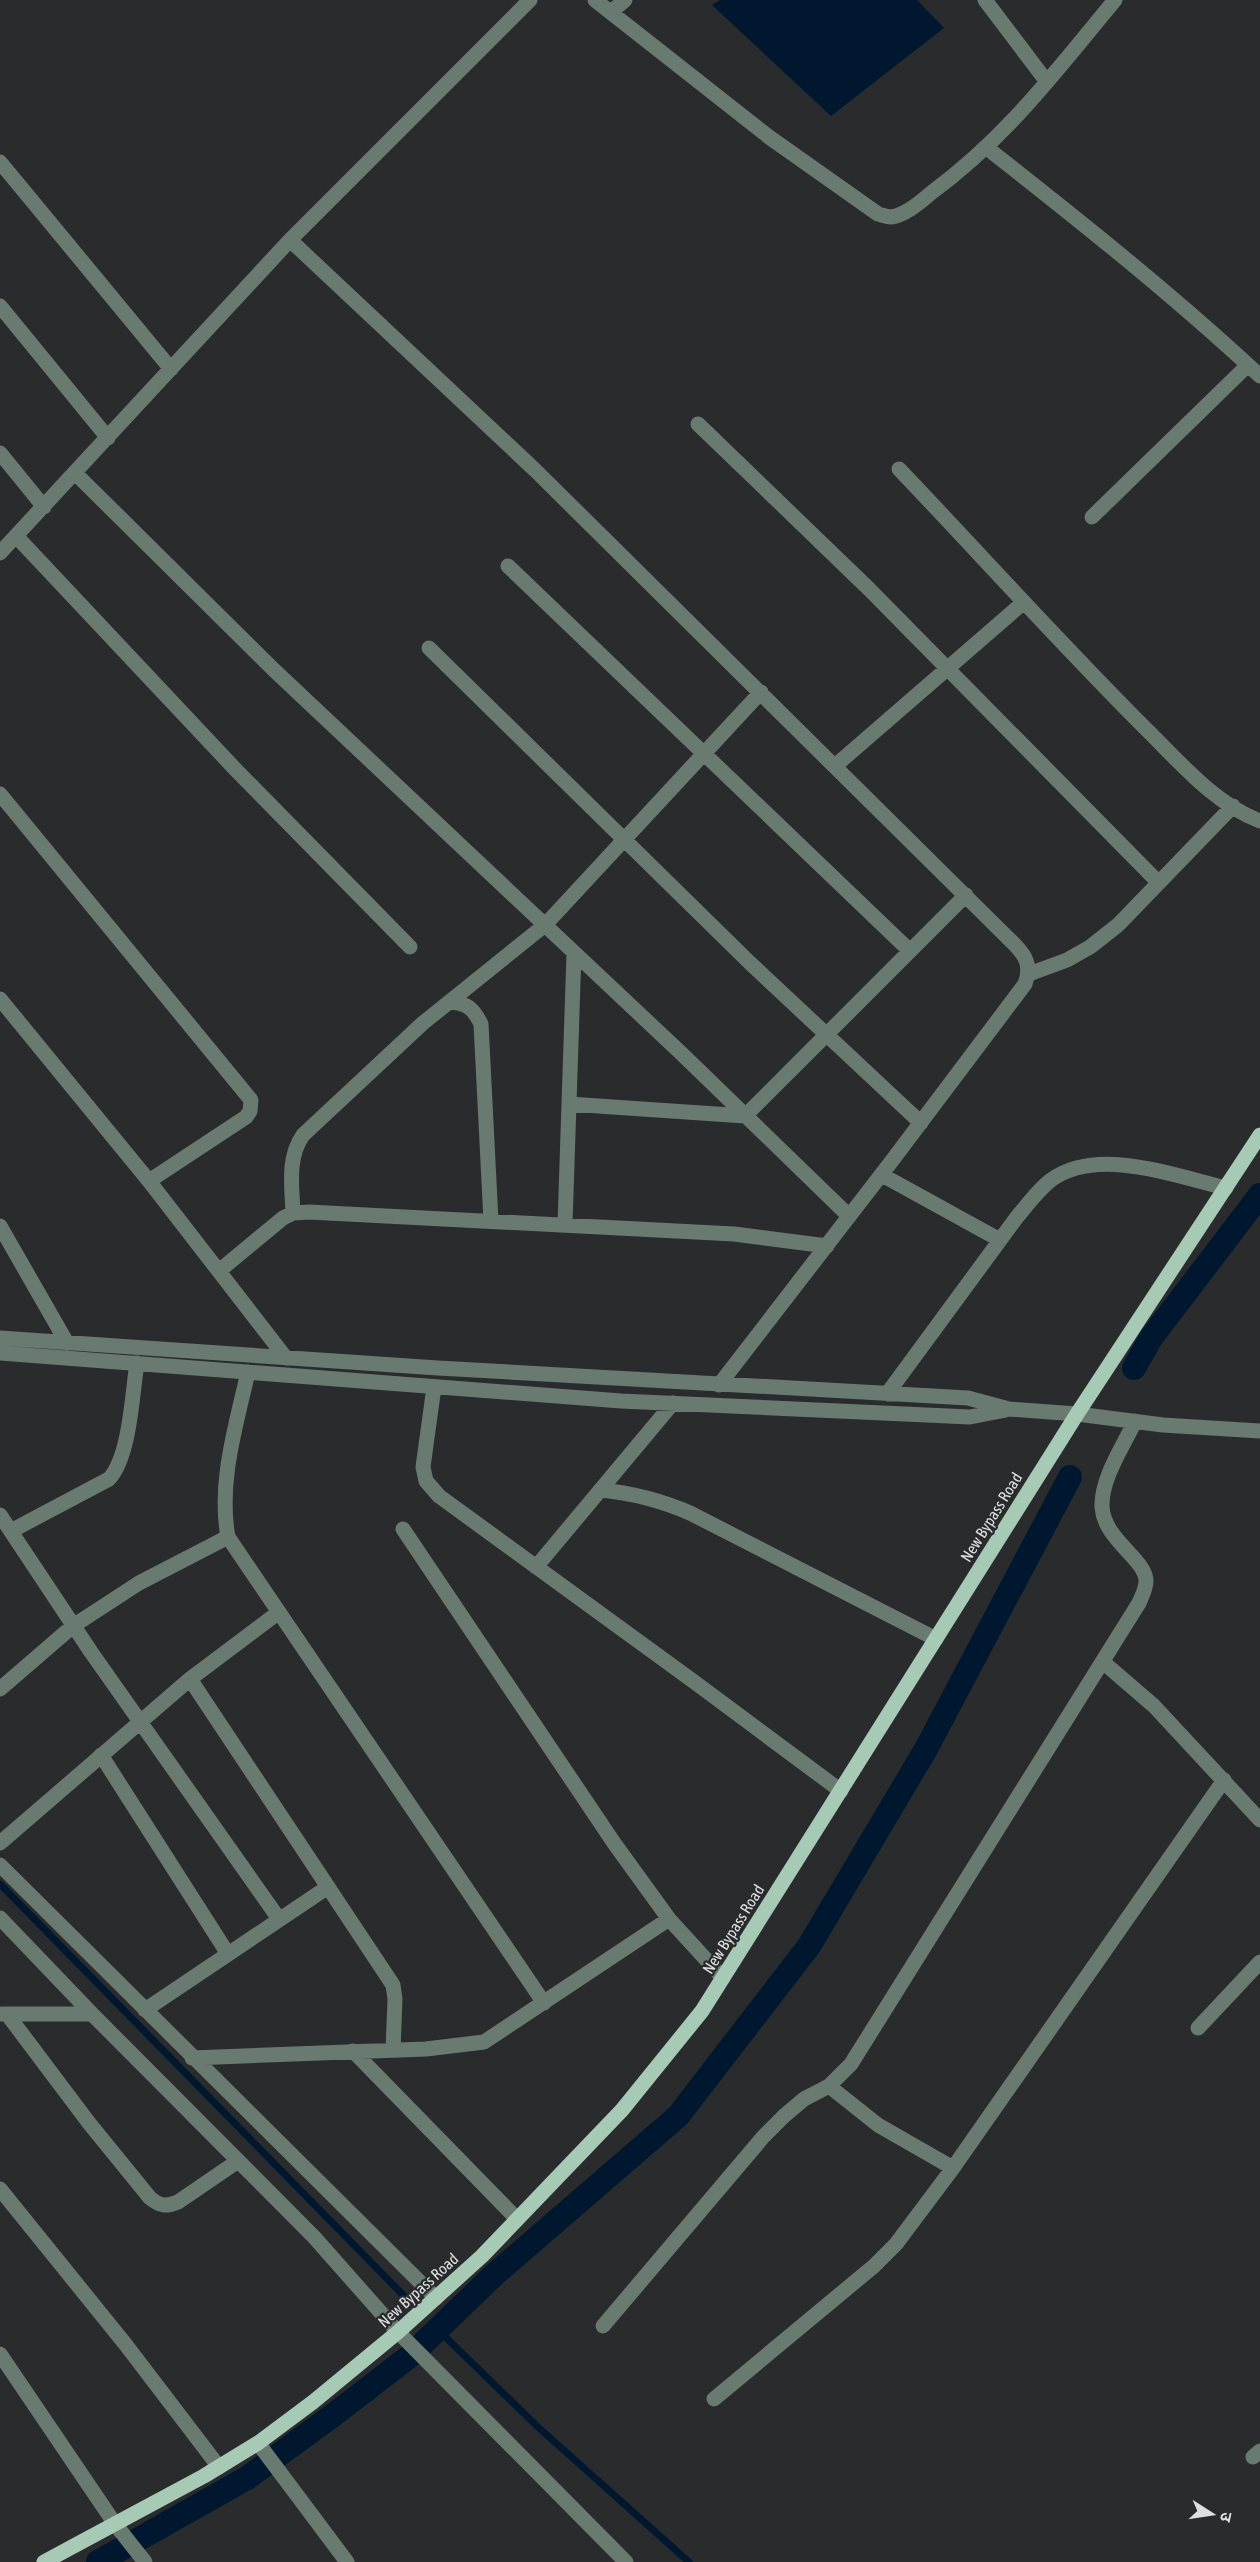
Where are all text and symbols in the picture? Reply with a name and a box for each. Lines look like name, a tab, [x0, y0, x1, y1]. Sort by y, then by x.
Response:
street label: New Bypass Road	[956, 1469, 1026, 1565]
street label: New Bypass Road	[698, 1881, 768, 1977]
street label: New Bypass Road	[374, 2249, 462, 2331]
north arrow	[1182, 2484, 1242, 2544]
text: उ	[1217, 2511, 1236, 2524]

